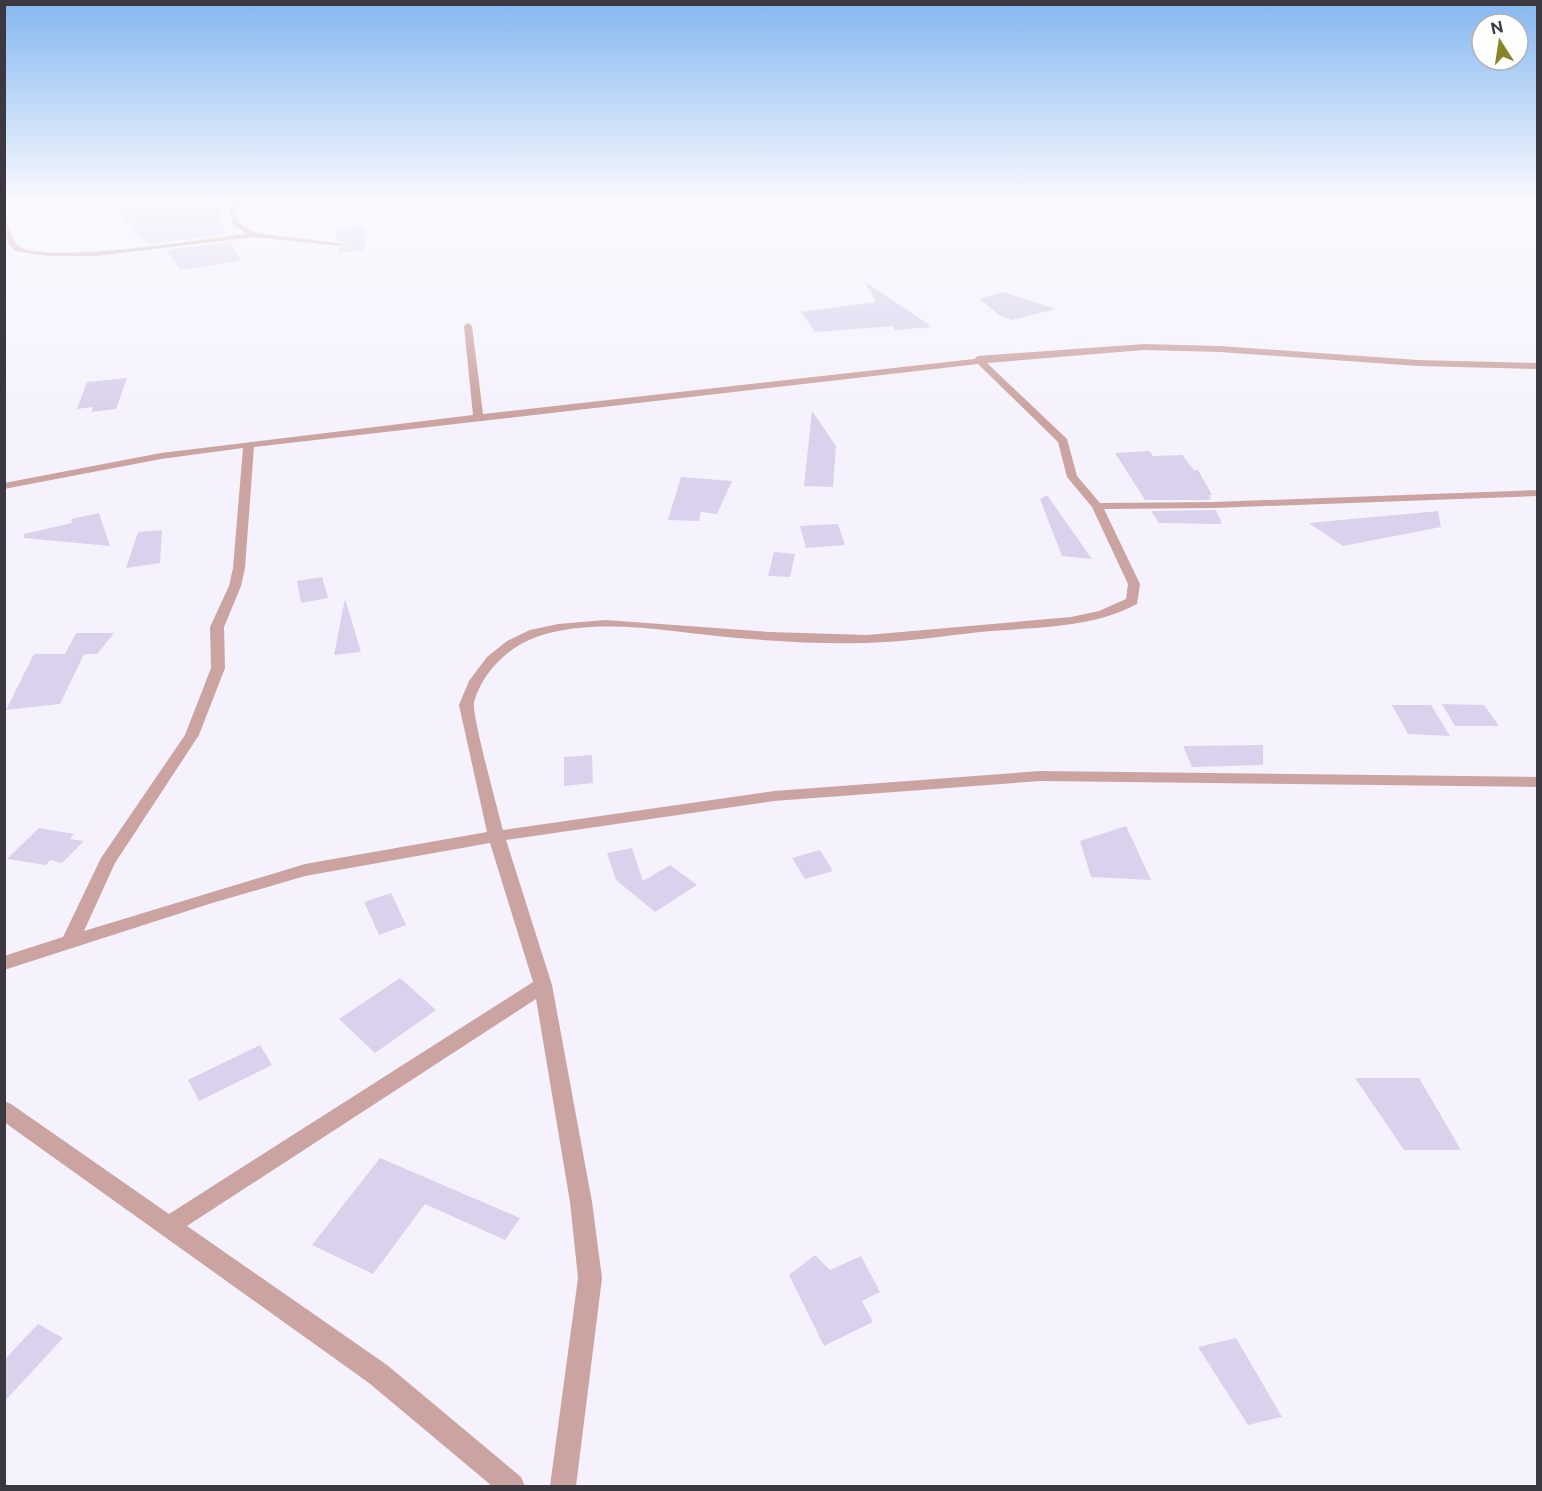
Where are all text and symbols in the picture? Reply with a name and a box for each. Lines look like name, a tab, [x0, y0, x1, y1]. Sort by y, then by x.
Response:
north arrow	[1470, 12, 1530, 72]
text: N	[1489, 17, 1505, 38]

